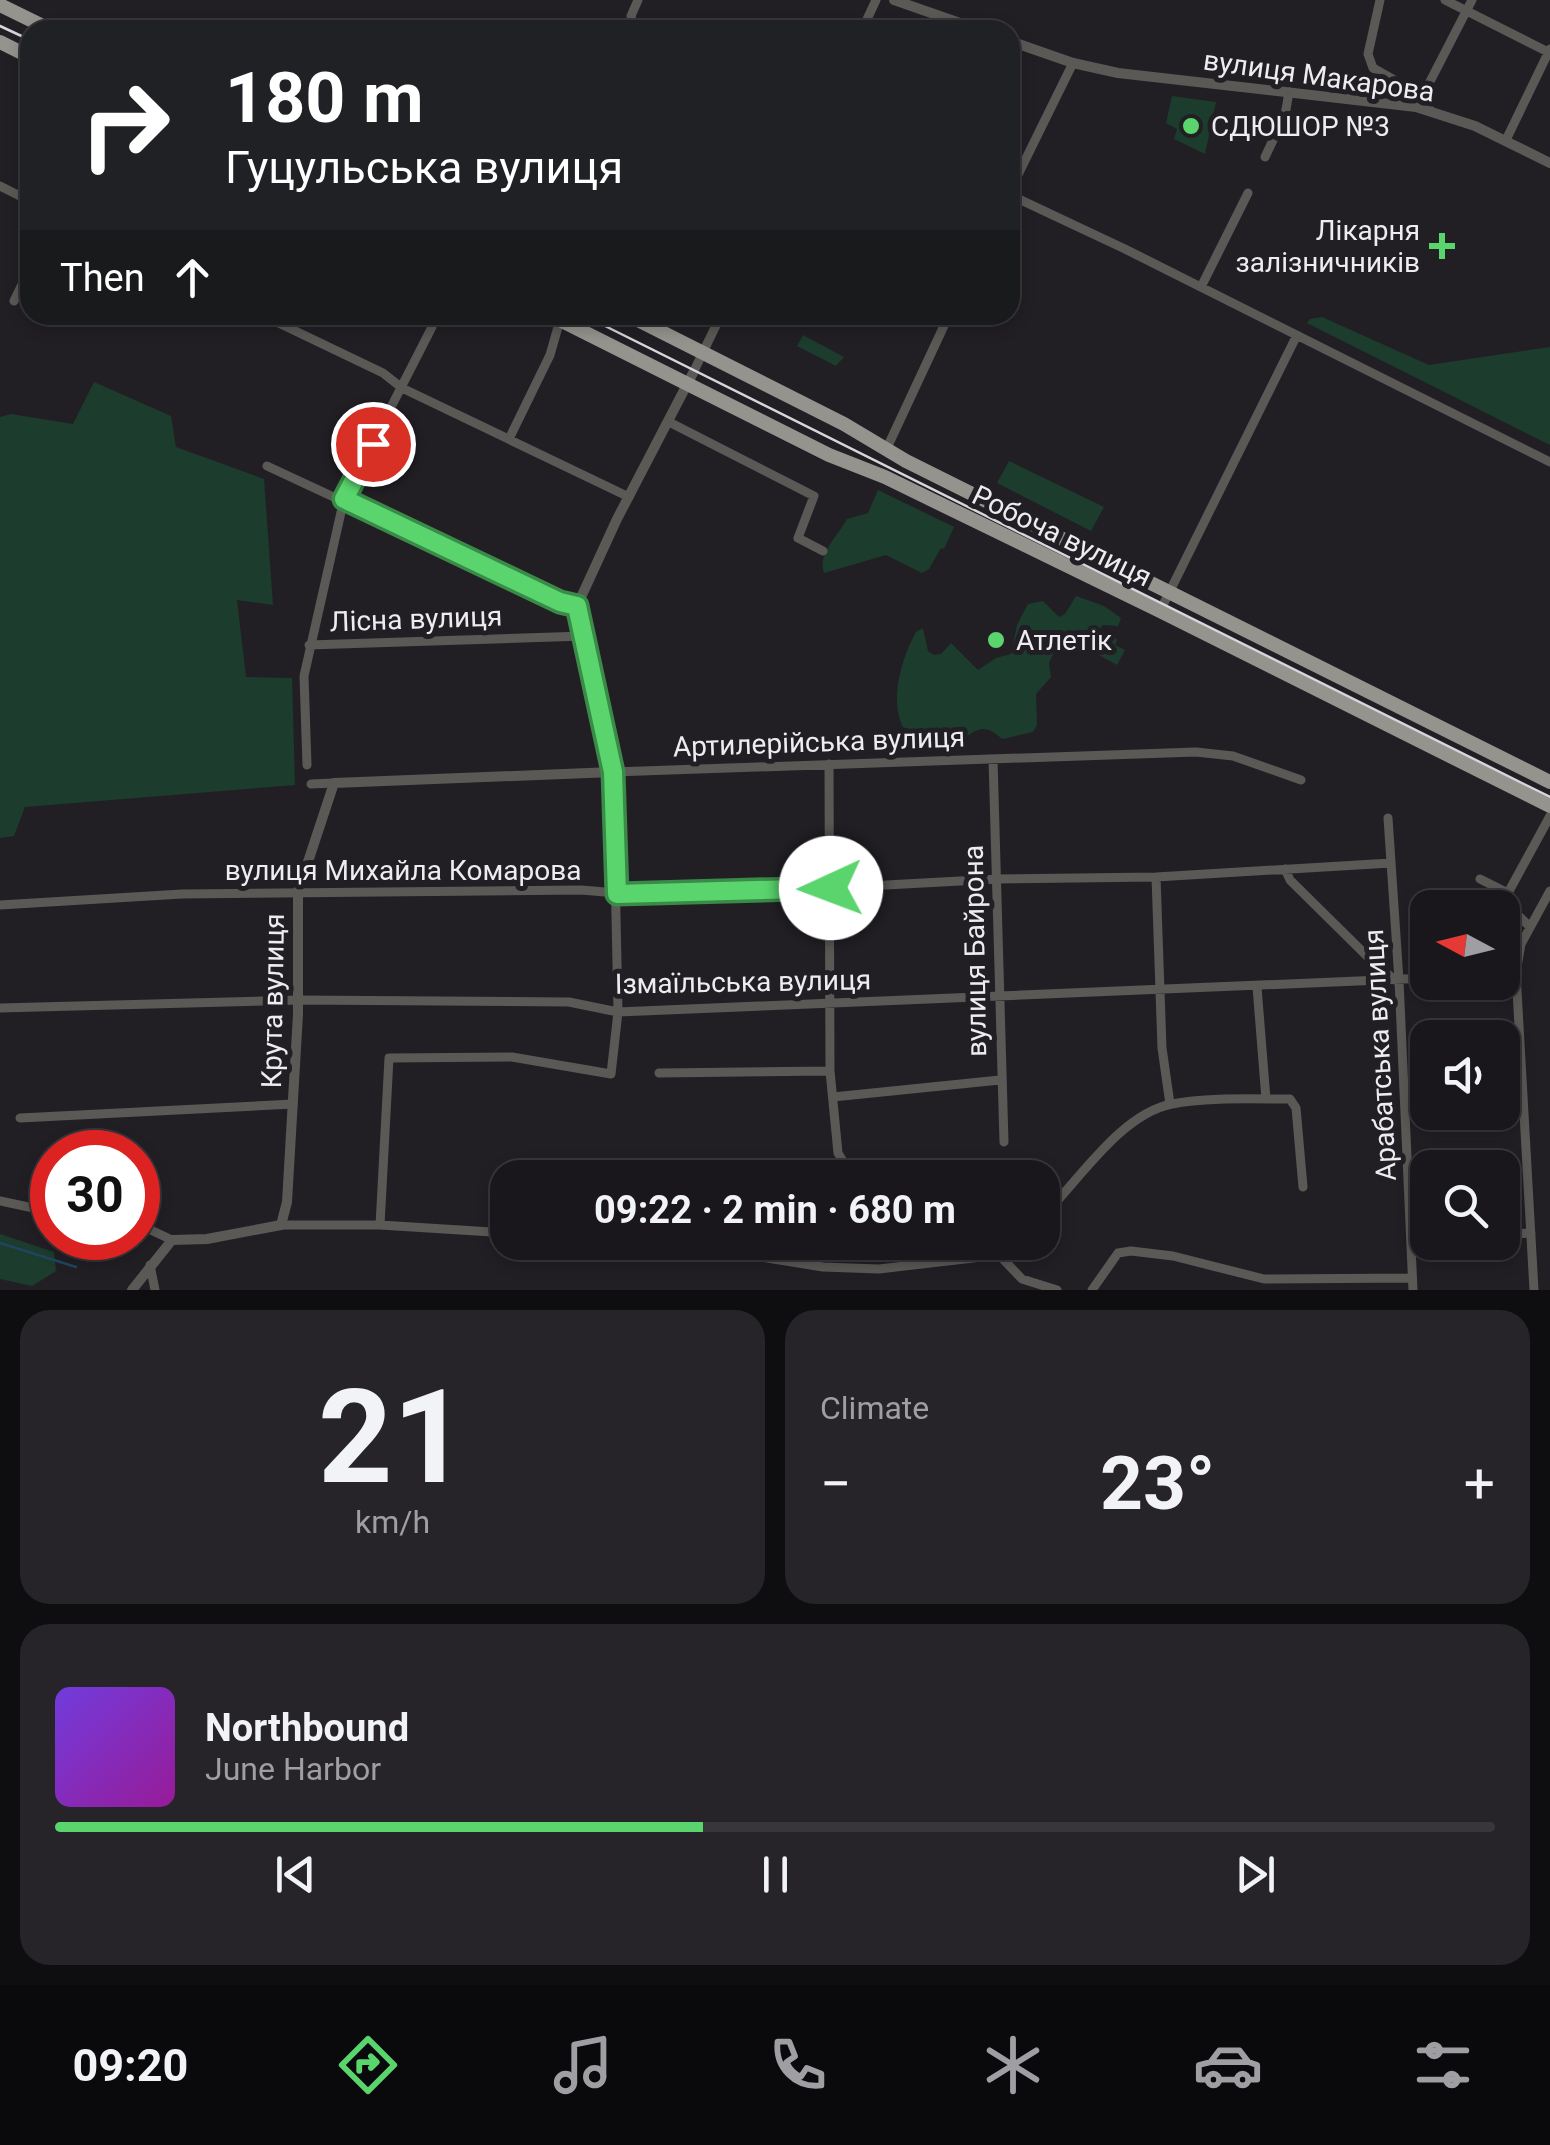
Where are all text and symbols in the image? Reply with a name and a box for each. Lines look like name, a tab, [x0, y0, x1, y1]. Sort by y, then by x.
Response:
street label: вулиця Макарова	[1201, 43, 1437, 109]
text: 180 m	[225, 57, 424, 139]
icon: right	[60, 60, 190, 190]
place label: СДЮШОР №3	[1211, 110, 1390, 143]
marker: СДЮШОР №3	[1180, 115, 1202, 137]
text: Гуцульська вулиця	[225, 141, 623, 194]
place label: Лікарня залізничників	[1236, 214, 1420, 279]
marker: Лікарня залізничників	[1429, 233, 1455, 259]
icon: ahead	[165, 250, 220, 305]
text: Then	[60, 256, 145, 300]
pin	[331, 402, 416, 487]
icon: arrive	[346, 417, 401, 472]
street label: Робоча вулиця	[967, 478, 1157, 594]
street label: Лісна вулиця	[329, 599, 503, 639]
place label: Атлетік	[1016, 624, 1112, 657]
marker: Атлетік	[985, 629, 1007, 651]
street label: Артилерійська вулиця	[672, 720, 966, 764]
position arrow	[779, 836, 883, 940]
street label: вулиця Байрона	[957, 845, 993, 1057]
street label: вулиця Михайла Комарова	[225, 854, 581, 887]
north arrow	[1410, 890, 1520, 1000]
map controls	[1410, 890, 1520, 1260]
street label: Крута вулиця	[255, 913, 291, 1089]
street label: Арабатська вулиця	[1357, 928, 1403, 1182]
street label: Ізмаїльська вулиця	[615, 963, 871, 1001]
button: sound	[1410, 1020, 1520, 1130]
speed limit sign: 30	[30, 1130, 160, 1260]
button: search	[1410, 1150, 1520, 1260]
text: 09:22 · 2 min · 680 m	[594, 1188, 956, 1232]
text: 21	[318, 1361, 467, 1514]
text: Climate	[820, 1389, 929, 1427]
text: 23°	[1100, 1439, 1215, 1527]
text: −	[820, 1452, 851, 1516]
text: +	[1464, 1452, 1495, 1516]
text: km/h	[355, 1503, 430, 1541]
text: Northbound	[205, 1706, 409, 1750]
text: June Harbor	[205, 1750, 381, 1788]
icon: previous	[268, 1847, 323, 1902]
icon: pause	[748, 1847, 803, 1902]
icon: next	[1228, 1847, 1283, 1902]
icon: directions	[333, 2030, 403, 2100]
icon: music	[548, 2030, 618, 2100]
icon: phone	[763, 2030, 833, 2100]
icon: climate	[978, 2030, 1048, 2100]
icon: car	[1193, 2030, 1263, 2100]
icon: filters	[1408, 2030, 1478, 2100]
text: 09:20	[72, 2039, 188, 2092]

